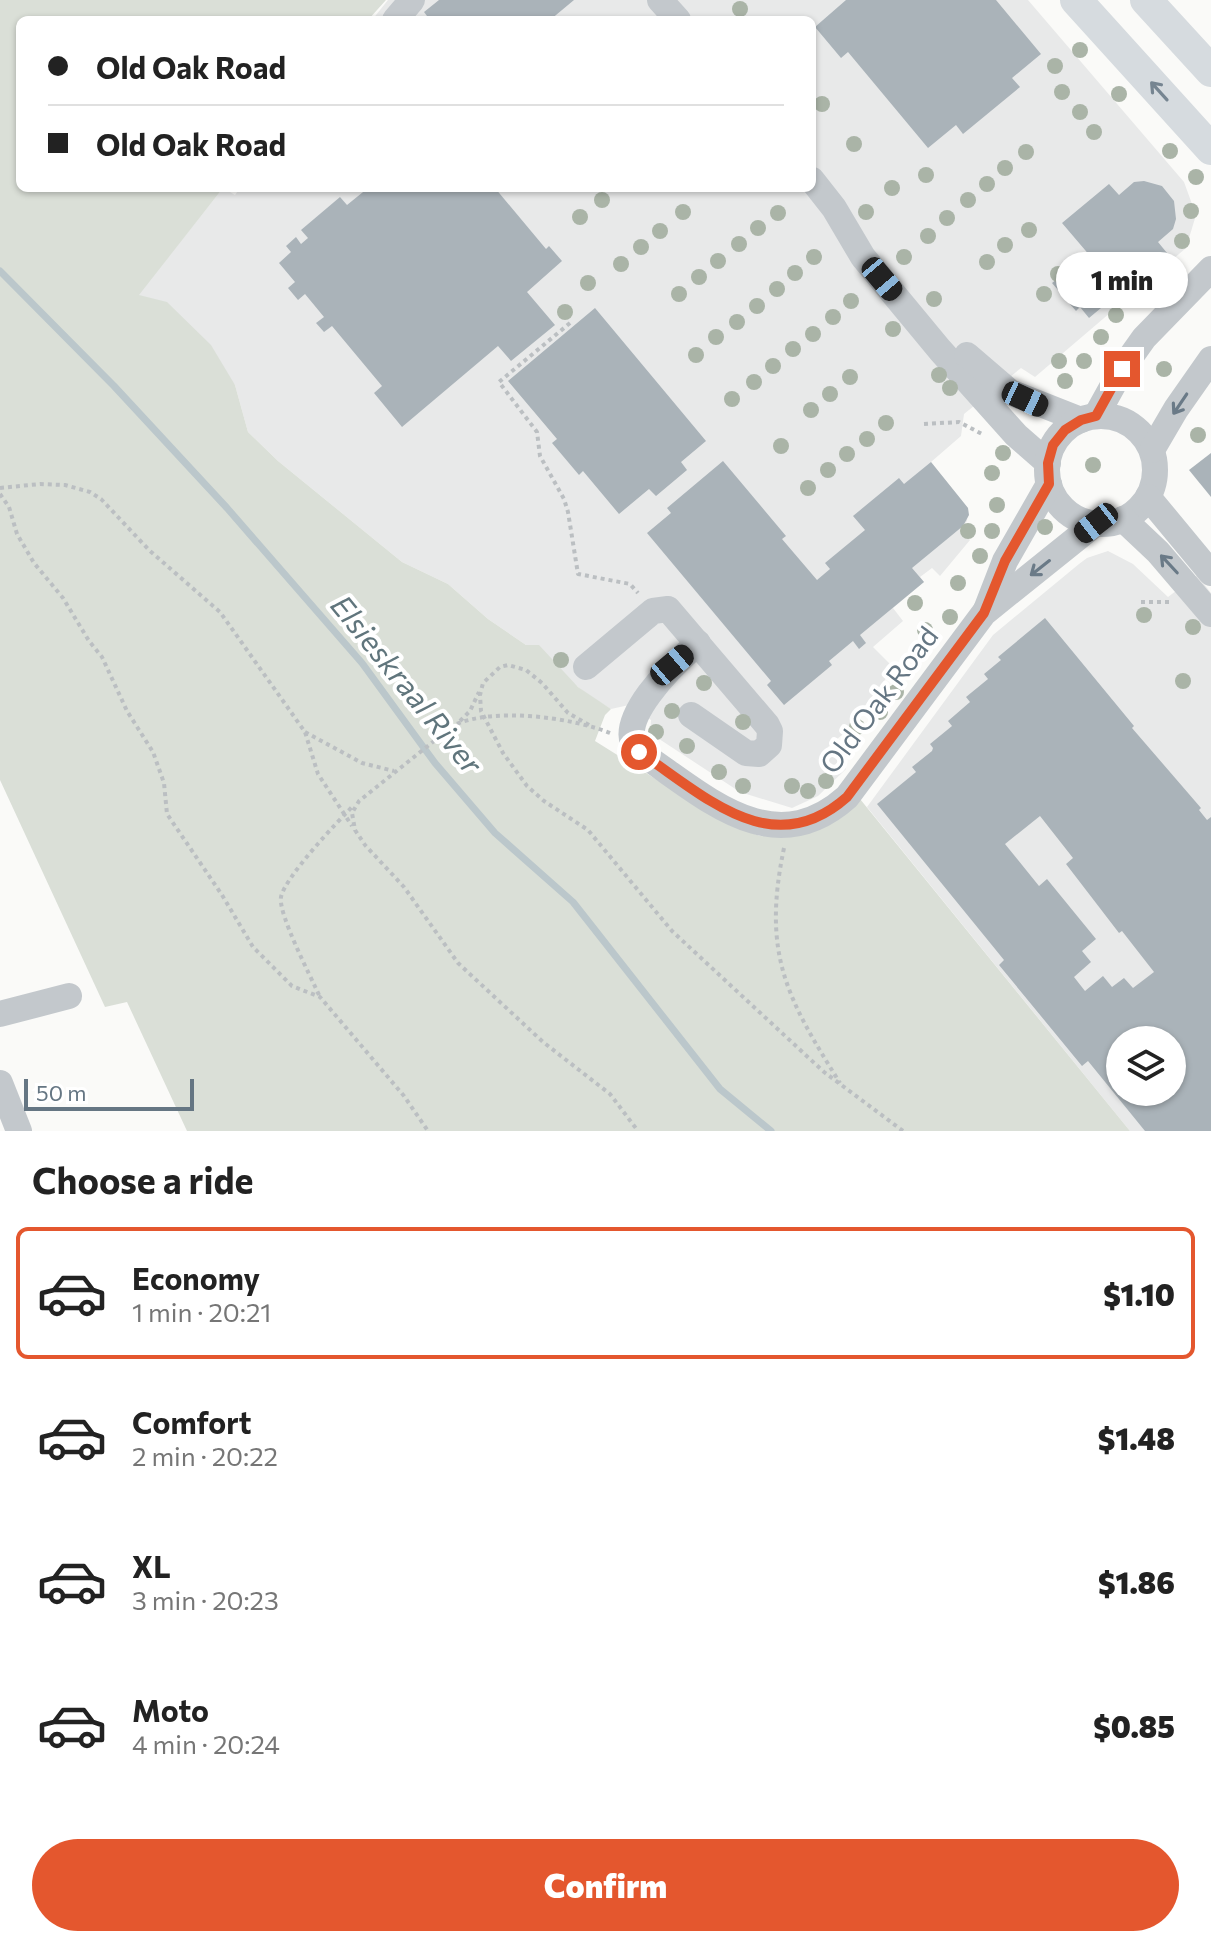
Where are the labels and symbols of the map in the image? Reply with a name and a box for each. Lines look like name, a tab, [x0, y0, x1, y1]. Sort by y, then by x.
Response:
one-way arrow	[1149, 81, 1168, 101]
car	[857, 253, 907, 305]
callout: 1 min	[1056, 253, 1188, 309]
route end	[1104, 351, 1140, 387]
car	[998, 378, 1052, 420]
one-way arrow	[1172, 392, 1188, 414]
car	[1070, 499, 1122, 547]
one-way arrow	[1161, 555, 1179, 575]
one-way arrow	[1030, 559, 1051, 577]
water label: Elsieskraal River	[324, 586, 492, 781]
street label: Old Oak Road	[812, 619, 944, 779]
car	[646, 640, 698, 690]
route start	[621, 734, 657, 770]
scale bar	[24, 1075, 194, 1111]

